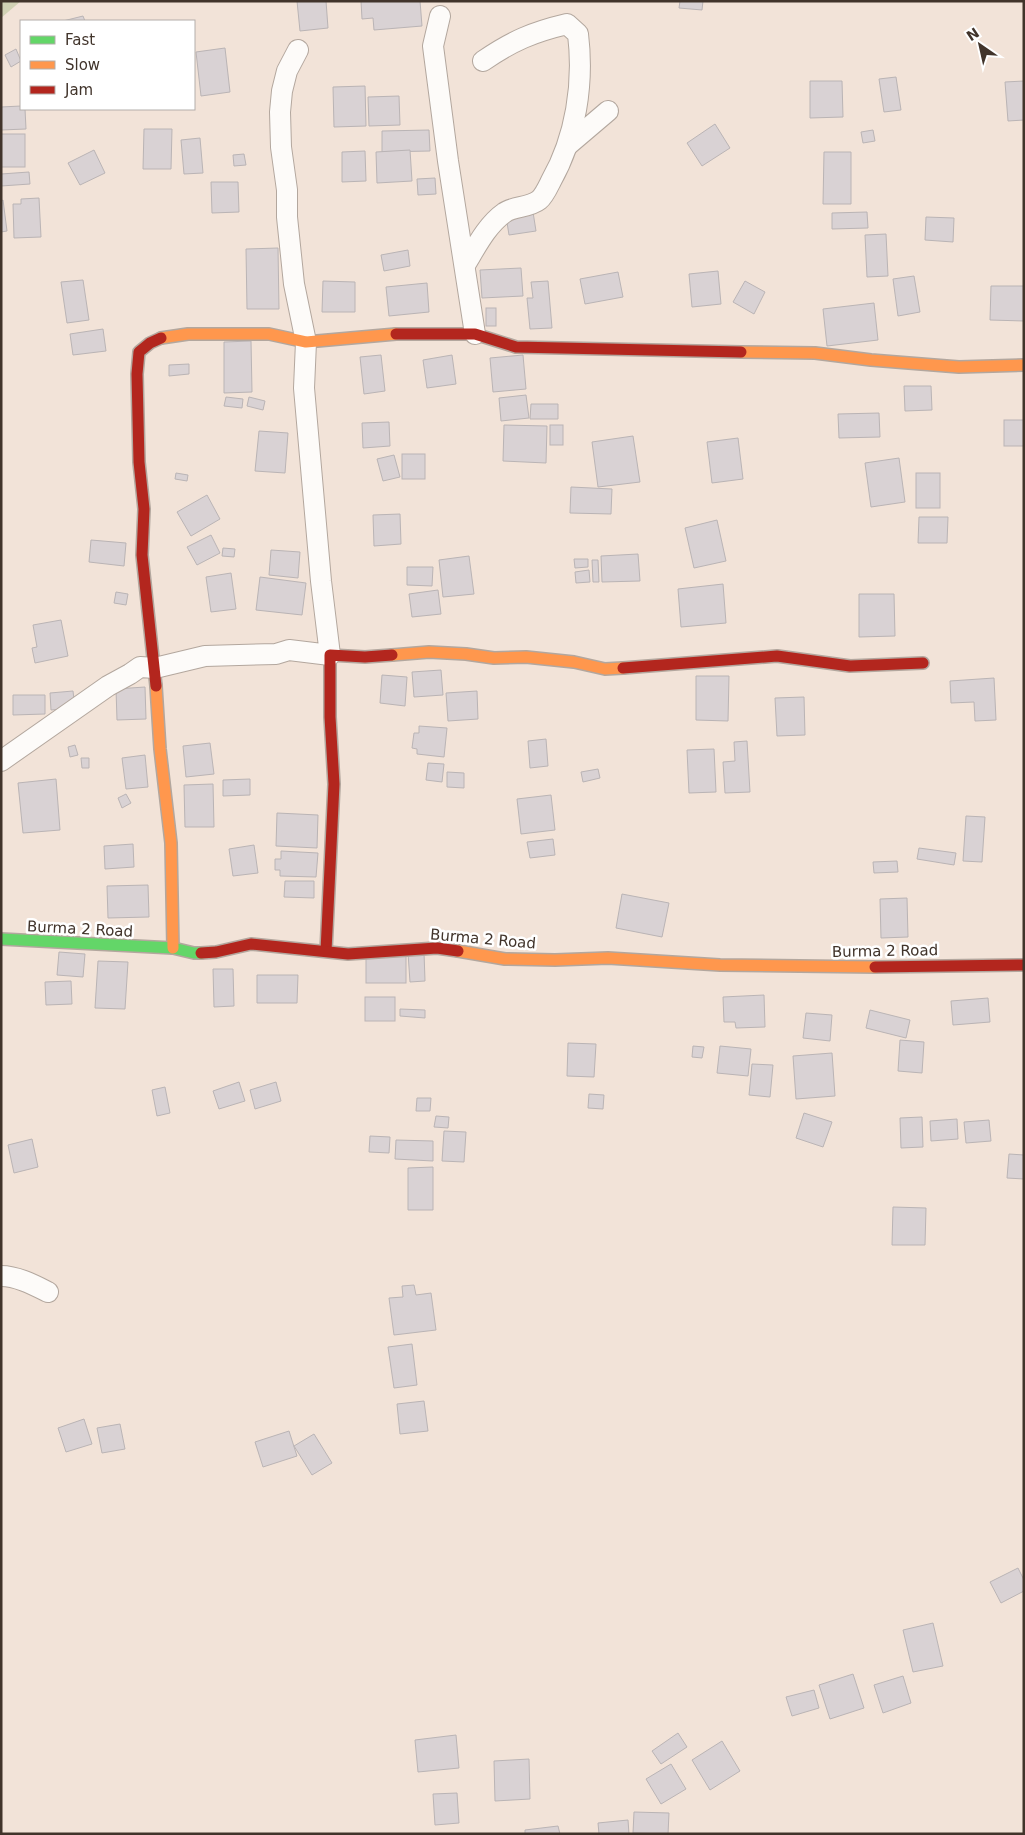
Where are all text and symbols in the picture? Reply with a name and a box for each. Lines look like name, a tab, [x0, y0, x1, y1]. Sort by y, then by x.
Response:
legend	[20, 20, 195, 110]
north arrow	[955, 20, 1005, 70]
text: N	[963, 24, 982, 44]
text: Fast	[65, 31, 95, 49]
text: Slow	[65, 56, 100, 74]
text: Jam	[64, 81, 93, 99]
street label: Burma 2 Road	[26, 917, 134, 941]
street label: Burma 2 Road	[429, 925, 537, 953]
street label: Burma 2 Road	[832, 941, 938, 961]

